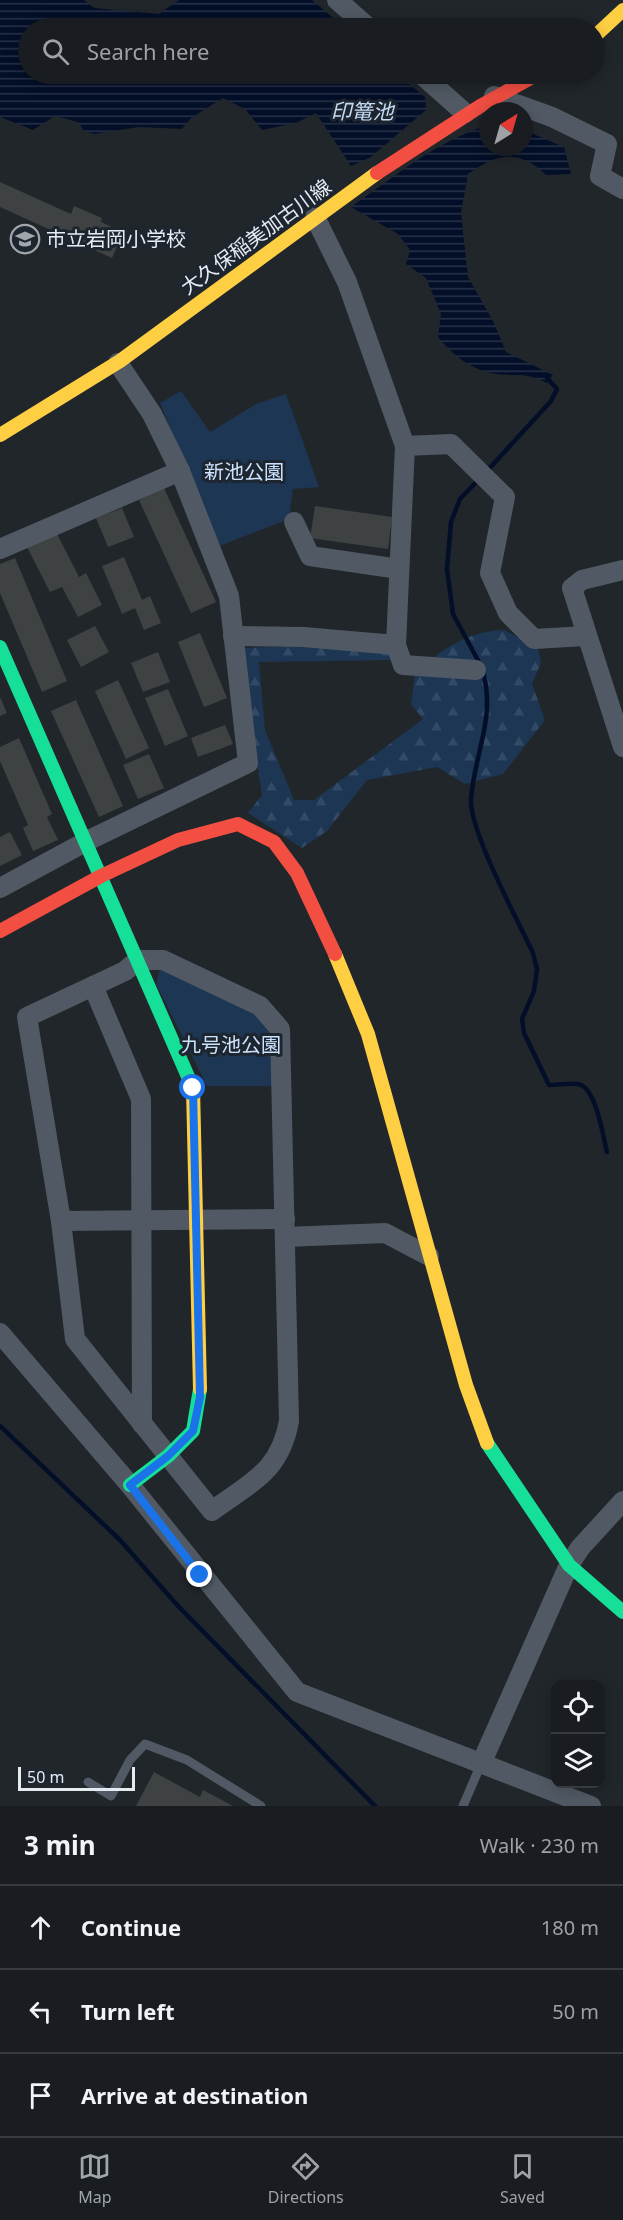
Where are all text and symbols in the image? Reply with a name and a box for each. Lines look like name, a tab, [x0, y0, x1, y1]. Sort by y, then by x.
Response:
search box	[18, 18, 605, 84]
icon: search	[39, 35, 72, 68]
text: Search here	[87, 36, 209, 66]
water label: 印篭池	[331, 97, 395, 125]
north arrow	[479, 102, 533, 156]
street label: 大久保稲美加古川線	[175, 173, 336, 300]
school or university icon: 市立岩岡小学校	[9, 223, 41, 255]
place label: 市立岩岡小学校	[46, 225, 186, 252]
park label: 新池公園	[204, 458, 284, 485]
park label: 九号池公園	[181, 1031, 281, 1058]
route start	[179, 1074, 205, 1100]
route end	[186, 1561, 212, 1587]
map controls	[551, 1680, 605, 1788]
button: locate	[551, 1680, 605, 1734]
button: layers	[551, 1734, 605, 1788]
scale bar	[18, 1764, 135, 1792]
text: 50 m	[27, 1766, 64, 1788]
text: 3 min	[24, 1827, 96, 1863]
text: Walk · 230 m	[480, 1832, 599, 1859]
icon: ahead	[24, 1911, 57, 1944]
text: Continue	[81, 1912, 181, 1942]
text: 180 m	[541, 1914, 599, 1941]
icon: left	[24, 1995, 57, 2028]
text: Turn left	[81, 1996, 175, 2026]
text: 50 m	[552, 1998, 599, 2025]
icon: arrive	[24, 2079, 57, 2112]
text: Arrive at destination	[81, 2080, 308, 2110]
tab: Map	[78, 2150, 111, 2208]
tab: Directions	[268, 2150, 344, 2208]
tab: Saved	[500, 2150, 545, 2208]

